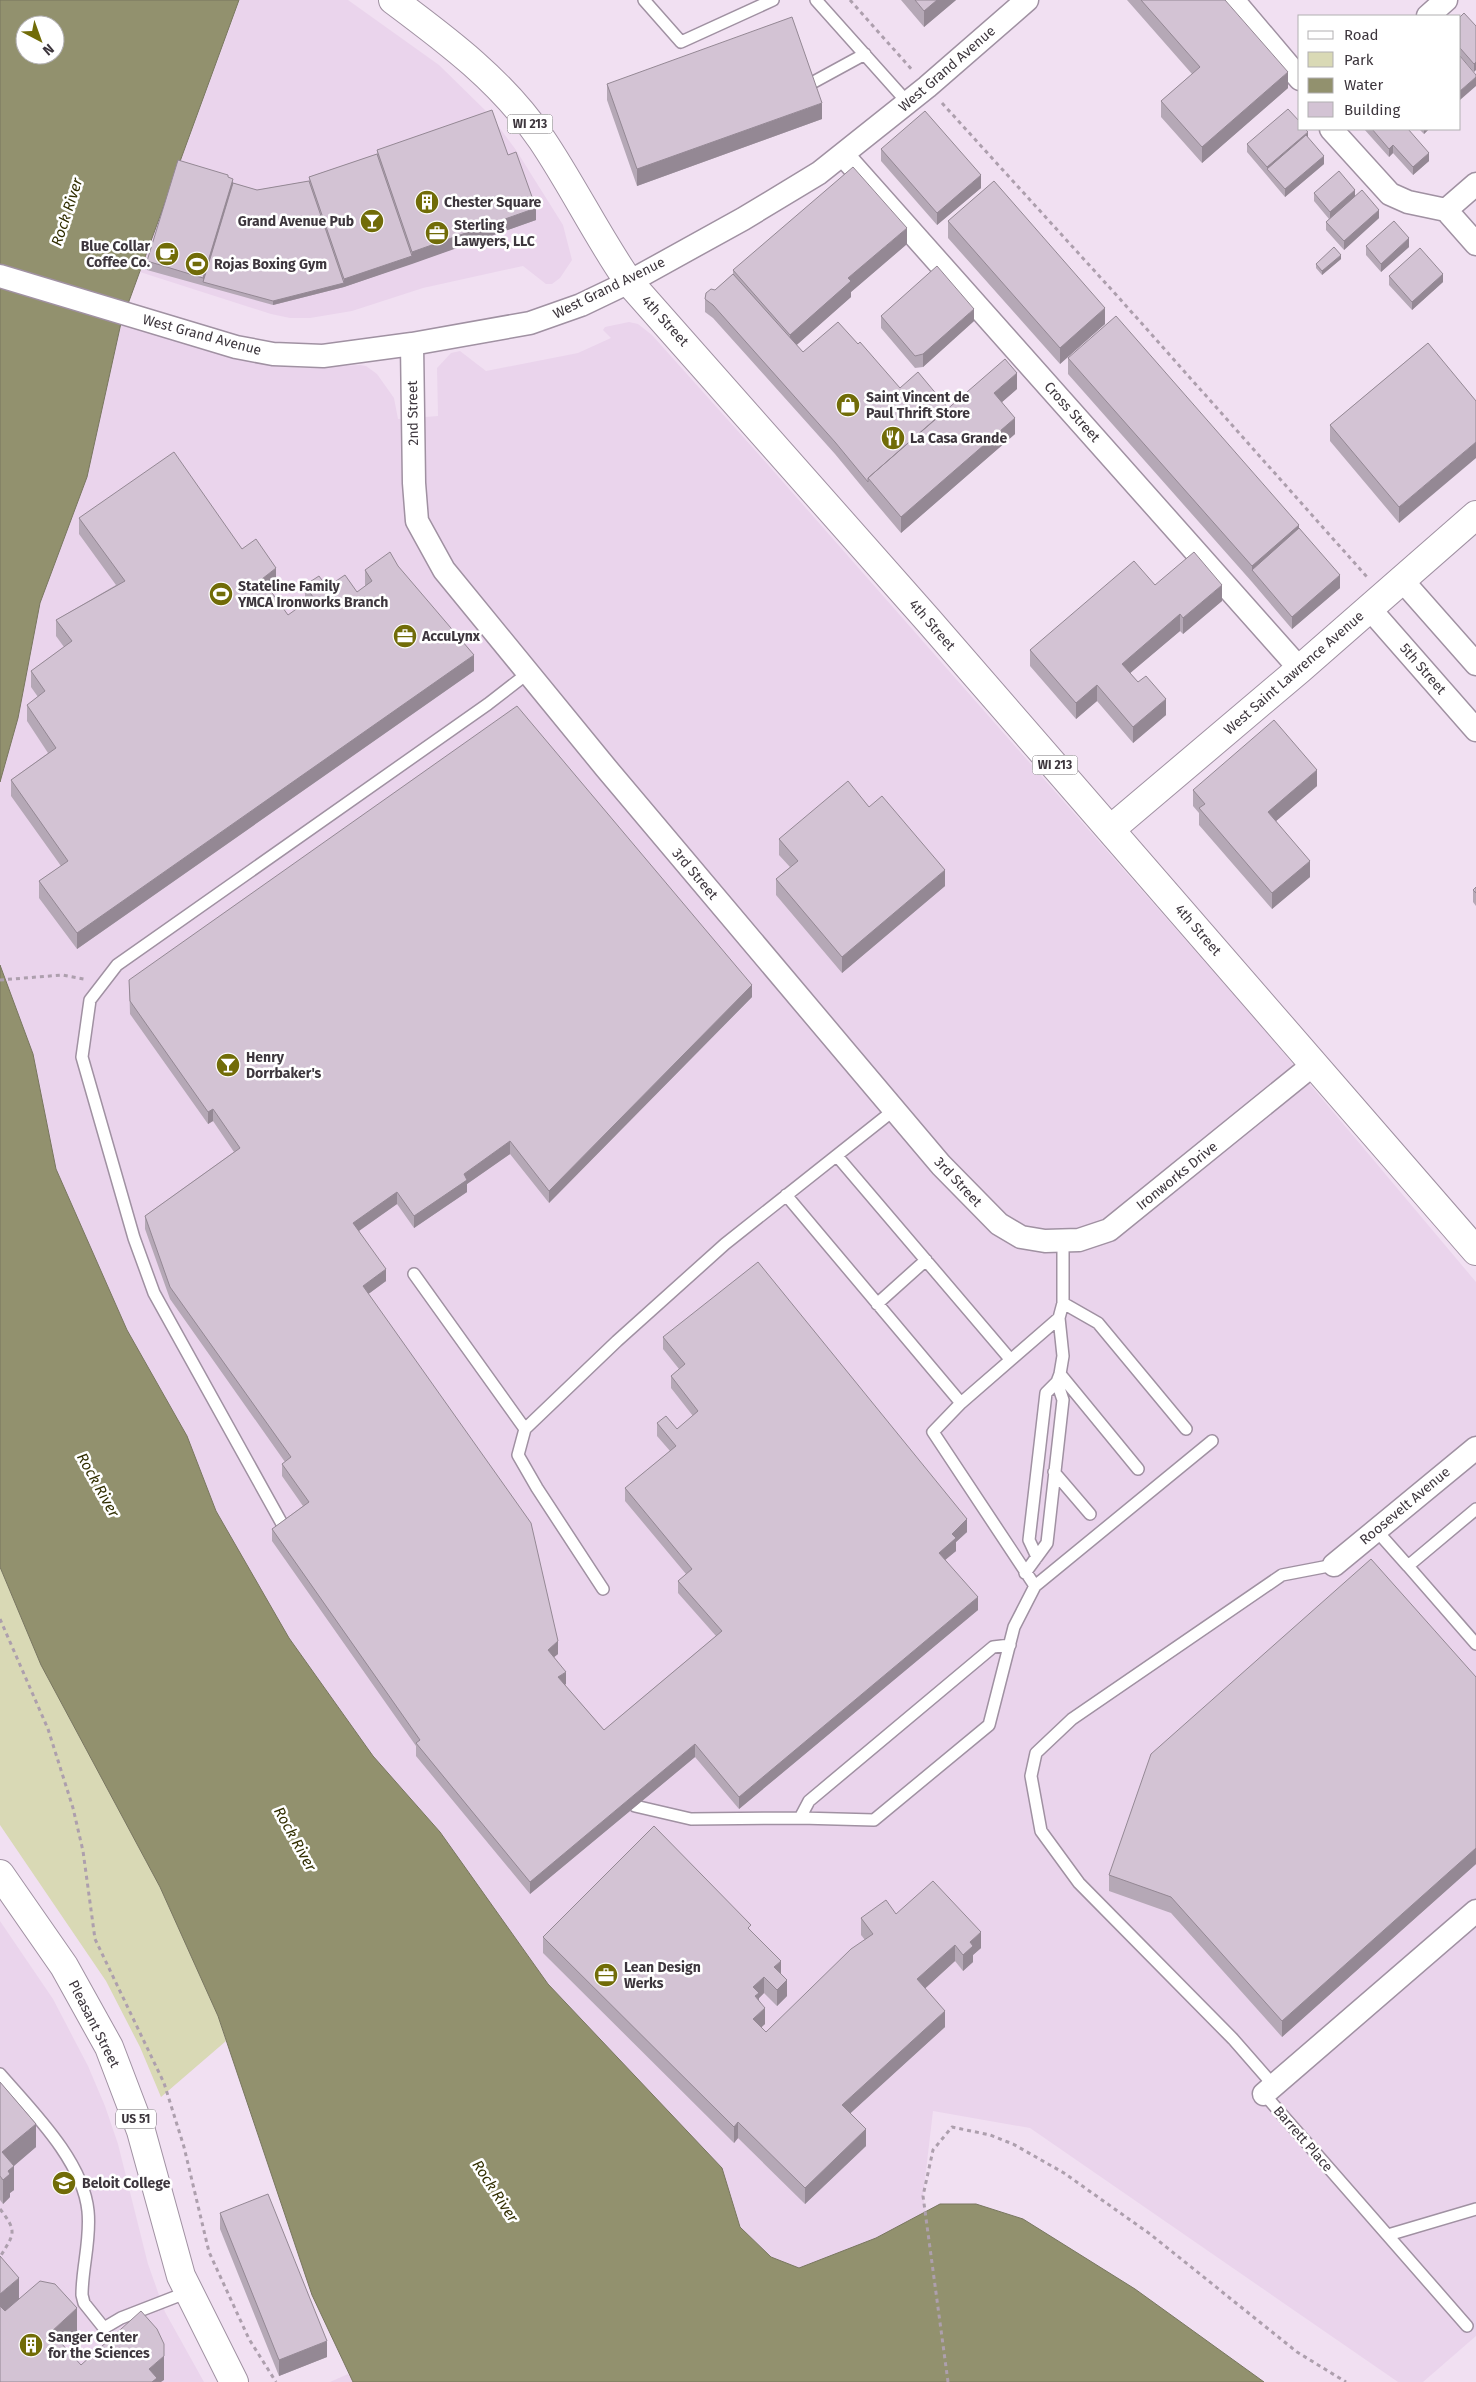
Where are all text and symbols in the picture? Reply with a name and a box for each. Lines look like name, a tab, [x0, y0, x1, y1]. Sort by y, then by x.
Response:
north arrow	[15, 15, 65, 65]
legend	[1298, 15, 1461, 130]
street label: West Grand Avenue	[895, 22, 999, 116]
text: Road	[1344, 26, 1379, 44]
text: N	[39, 40, 57, 59]
text: Park	[1344, 51, 1374, 69]
text: Water	[1344, 76, 1383, 94]
text: Building	[1344, 101, 1400, 119]
road number: WI 213	[508, 115, 552, 134]
water label: Rock River	[48, 175, 87, 248]
building icon: Chester Square	[414, 189, 440, 215]
place label: Chester Square	[444, 194, 542, 211]
bar icon: Grand Avenue Pub	[359, 208, 385, 234]
place label: Grand Avenue Pub	[238, 213, 354, 230]
place label: Sterling Lawyers, LLC	[454, 217, 535, 250]
office icon: Sterling Lawyers, LLC	[424, 220, 450, 246]
place label: Blue Collar Coffee Co.	[81, 238, 150, 271]
cafe icon: Blue Collar Coffee Co.	[154, 241, 180, 267]
sports icon: Rojas Boxing Gym	[184, 251, 210, 277]
street label: West Grand Avenue	[550, 254, 668, 322]
place label: Rojas Boxing Gym	[214, 256, 327, 273]
street label: 4th Street	[638, 292, 693, 351]
street label: West Grand Avenue	[141, 311, 263, 359]
street label: Cross Street	[1040, 378, 1104, 446]
street label: 2nd Street	[404, 379, 422, 446]
place label: Saint Vincent de Paul Thrift Store	[866, 389, 970, 422]
shop icon: Saint Vincent de Paul Thrift Store	[835, 392, 861, 418]
restaurant icon: La Casa Grande	[880, 425, 906, 451]
place label: La Casa Grande	[910, 430, 1007, 447]
place label: Stateline Family YMCA Ironworks Branch	[237, 578, 388, 611]
sports icon: Stateline Family YMCA Ironworks Branch	[208, 581, 234, 607]
street label: 4th Street	[905, 596, 960, 655]
street label: West Saint Lawrence Avenue	[1221, 608, 1367, 738]
office icon: AccuLynx	[392, 623, 418, 649]
place label: AccuLynx	[421, 628, 481, 645]
street label: 5th Street	[1396, 640, 1450, 699]
road number: WI 213	[1032, 756, 1078, 774]
street label: 3rd Street	[669, 845, 722, 904]
street label: 4th Street	[1171, 901, 1226, 960]
place label: Henry Dorrbaker's	[246, 1049, 322, 1082]
bar icon: Henry Dorrbaker's	[215, 1052, 241, 1078]
street label: Ironworks Drive	[1133, 1138, 1221, 1214]
street label: 3rd Street	[931, 1154, 986, 1211]
water label: Rock River	[73, 1450, 124, 1521]
street label: Roosevelt Avenue	[1356, 1463, 1454, 1549]
water label: Rock River	[270, 1804, 321, 1875]
place label: Lean Design Werks	[624, 1959, 701, 1992]
office icon: Lean Design Werks	[593, 1962, 619, 1988]
street label: Pleasant Street	[65, 1977, 124, 2071]
street label: Barrett Place	[1270, 2103, 1336, 2175]
road number: US 51	[116, 2110, 156, 2128]
water label: Rock River	[468, 2157, 522, 2227]
school or university icon: Beloit College	[51, 2170, 77, 2196]
place label: Beloit College	[82, 2175, 171, 2192]
place label: Sanger Center for the Sciences	[48, 2329, 150, 2362]
building icon: Sanger Center for the Sciences	[18, 2332, 44, 2358]

